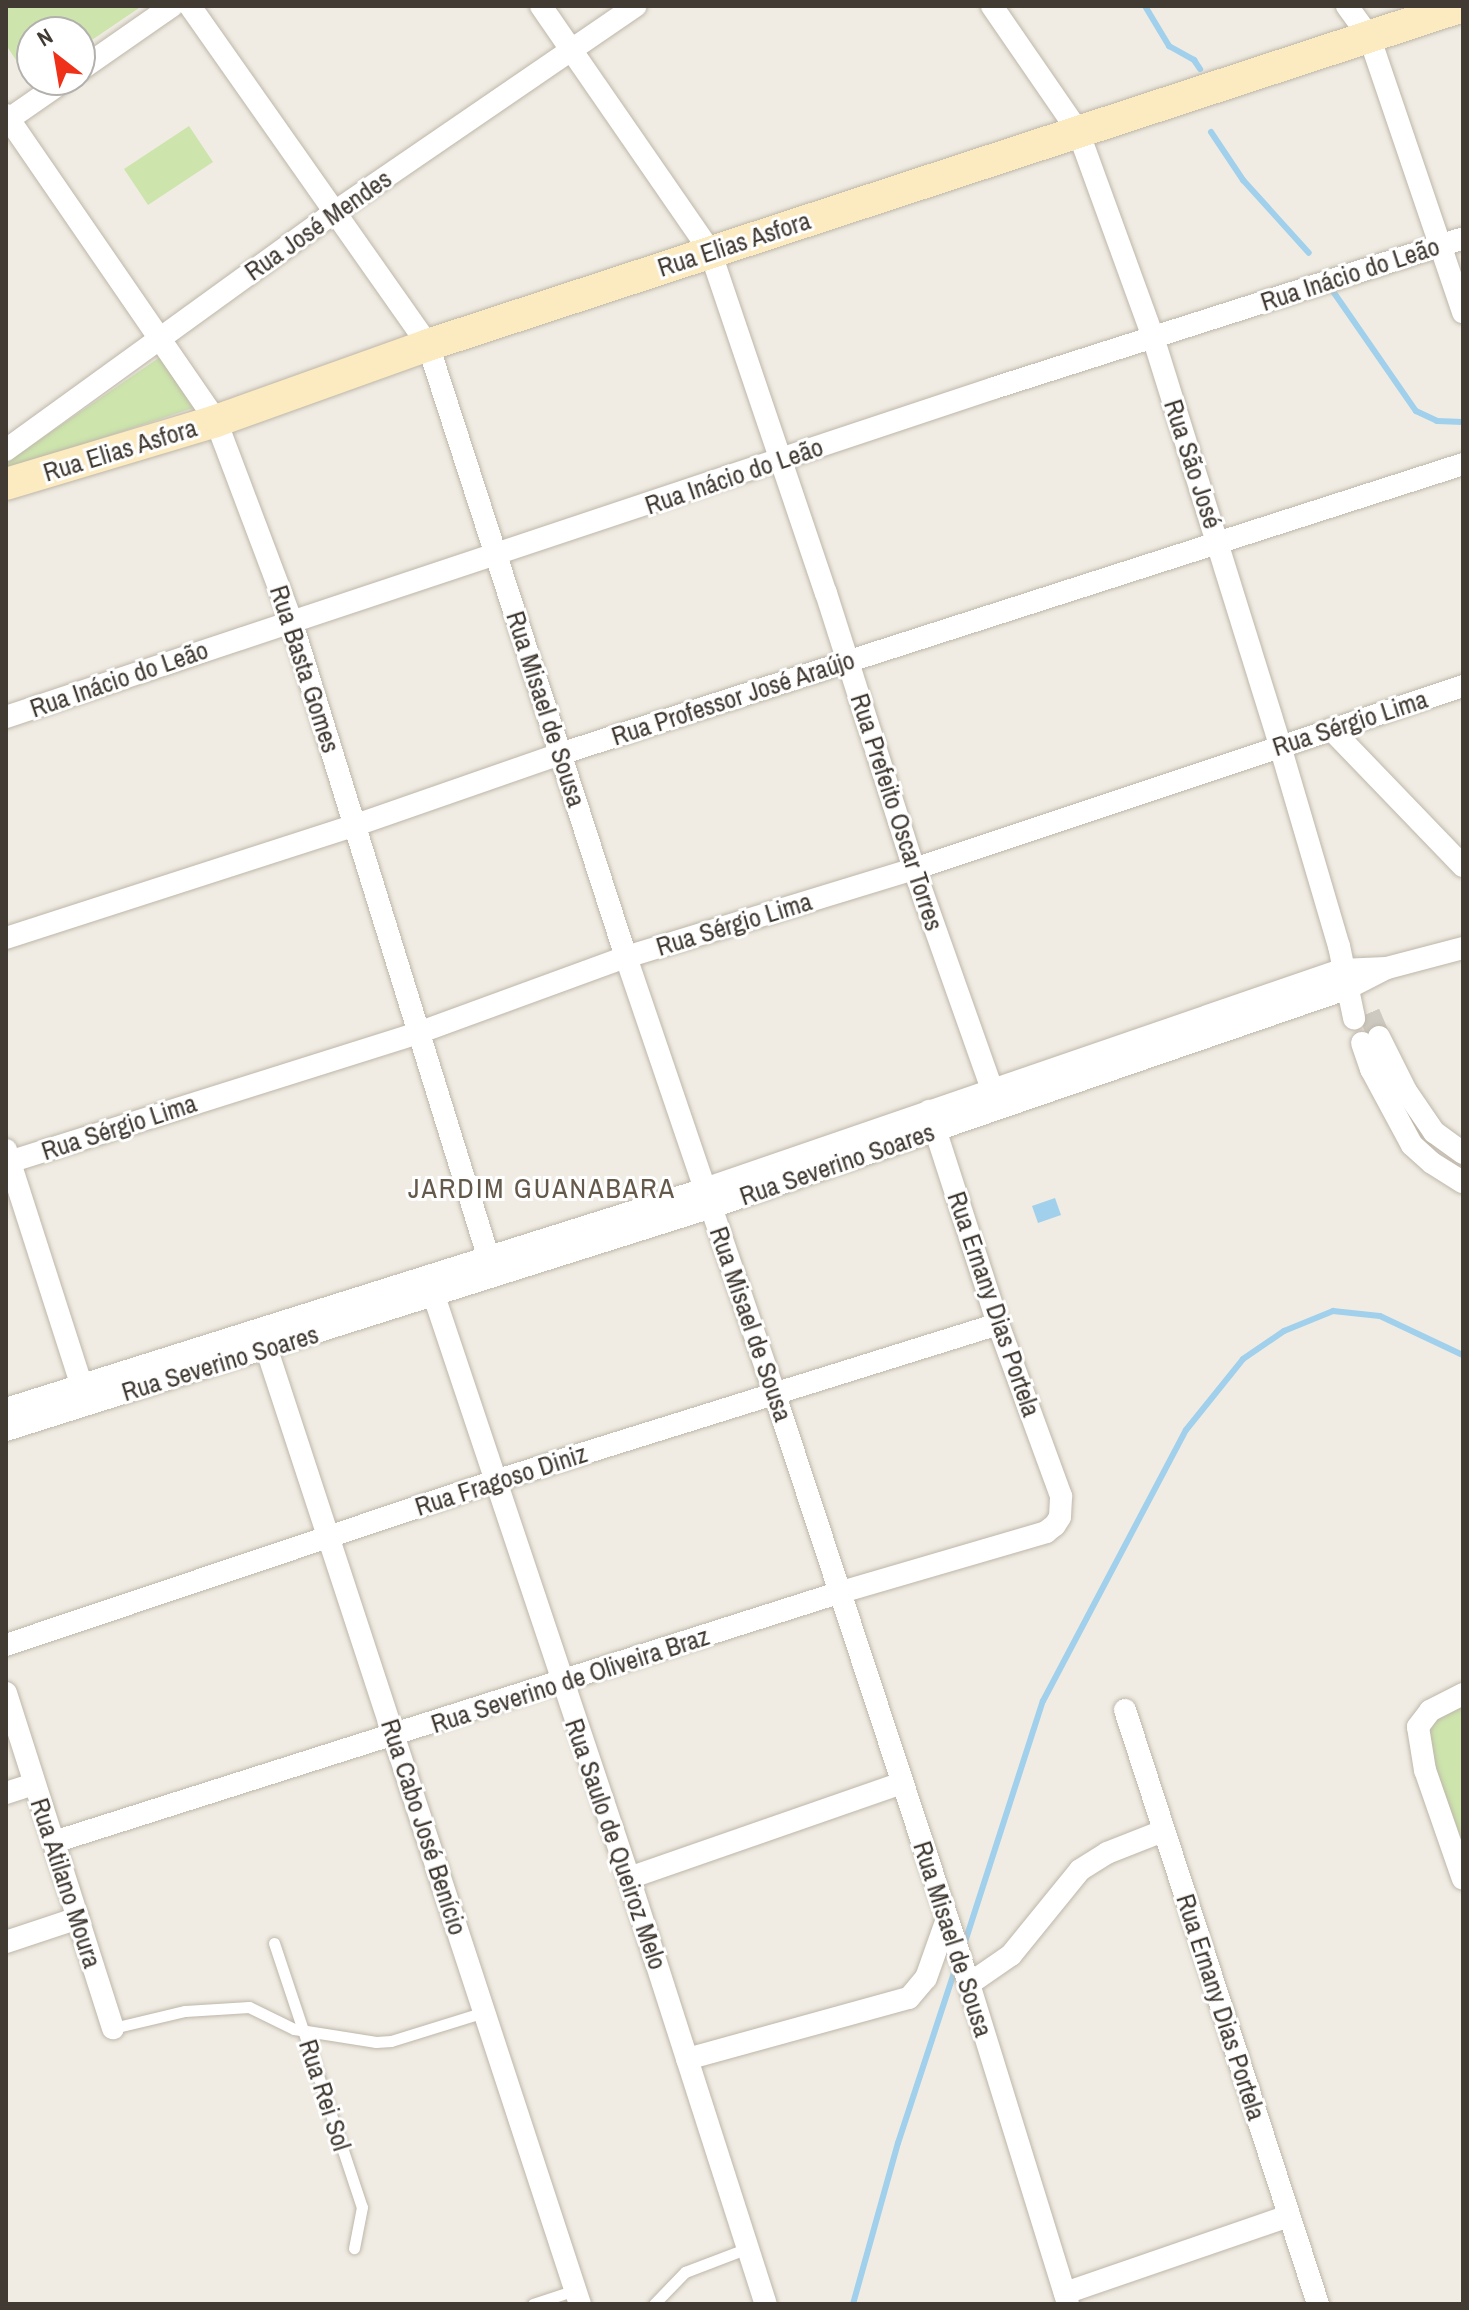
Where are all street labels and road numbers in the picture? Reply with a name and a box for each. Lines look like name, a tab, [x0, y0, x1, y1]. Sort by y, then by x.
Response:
street label: Rua José Mendes	[239, 163, 397, 287]
street label: Rua Elias Asfora	[653, 204, 815, 284]
street label: Rua Inácio do Leão	[1257, 230, 1443, 318]
street label: Rua São José	[1157, 395, 1229, 533]
street label: Rua Elias Asfora	[39, 412, 201, 488]
street label: Rua Inácio do Leão	[641, 431, 827, 521]
street label: Rua Basta Gomes	[263, 581, 347, 757]
street label: Rua Misael de Sousa	[500, 607, 592, 811]
street label: Rua Inácio do Leão	[26, 634, 212, 724]
street label: Rua Professor José Araújo	[607, 644, 859, 752]
street label: Rua Sérgio Lima	[1269, 683, 1431, 763]
street label: Rua Prefeito Oscar Torres	[844, 689, 950, 935]
street label: Rua Sérgio Lima	[652, 886, 816, 962]
street label: Rua Sérgio Lima	[38, 1087, 200, 1167]
street label: Rua Severino Soares	[736, 1116, 938, 1212]
street label: Rua Ernany Dias Portela	[941, 1187, 1047, 1421]
street label: Rua Misael de Sousa	[703, 1223, 799, 1425]
street label: Rua Severino Soares	[118, 1318, 322, 1408]
street label: Rua Fragoso Diniz	[411, 1438, 591, 1522]
street label: Rua Severino de Oliveira Braz	[427, 1620, 713, 1740]
street label: Rua Cabo José Benício	[374, 1715, 474, 1939]
street label: Rua Saulo de Queiroz Melo	[558, 1715, 674, 1973]
street label: Rua Atilano Moura	[24, 1794, 108, 1972]
street label: Rua Misael de Sousa	[907, 1837, 999, 2041]
street label: Rua Ernany Dias Portela	[1170, 1890, 1272, 2124]
street label: Rua Rei Sol	[292, 2036, 358, 2154]

